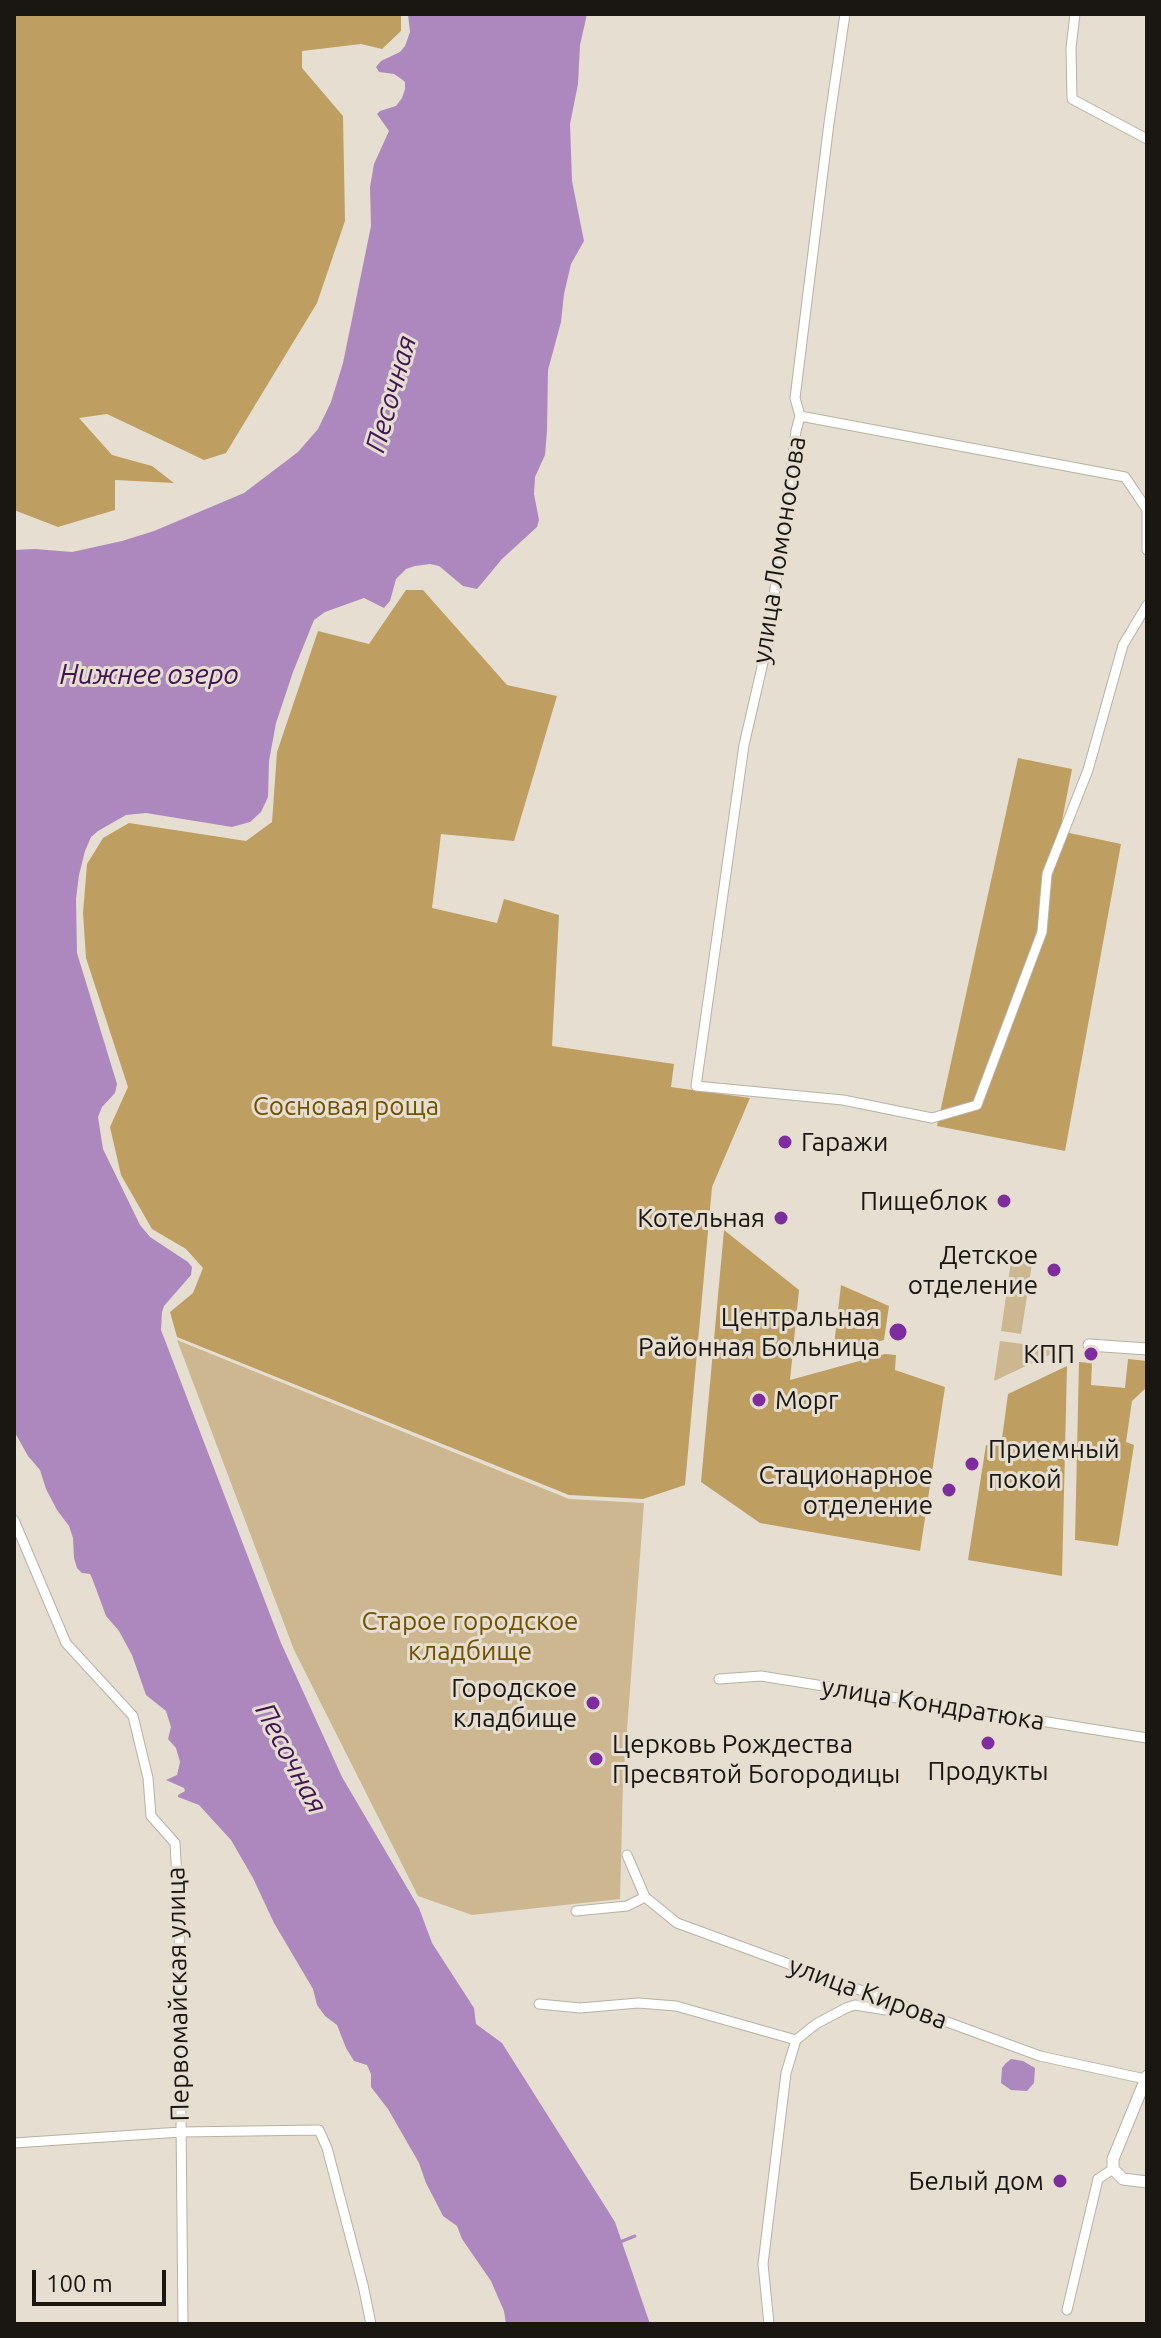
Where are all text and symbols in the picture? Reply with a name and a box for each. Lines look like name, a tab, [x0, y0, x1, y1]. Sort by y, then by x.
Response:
water label: Песочная	[358, 332, 424, 456]
street label: улица Ломоносова	[746, 434, 812, 666]
water label: Нижнее озеро	[59, 658, 239, 692]
park label: Сосновая роща	[253, 1090, 439, 1122]
place label: Гаражи	[801, 1126, 888, 1158]
marker: Гаражи	[776, 1133, 794, 1151]
place label: Пищеблок	[860, 1185, 988, 1217]
marker: Пищеблок	[995, 1192, 1013, 1210]
place label: Котельная	[637, 1202, 765, 1234]
marker: Котельная	[772, 1209, 790, 1227]
place label: Детское отделение	[908, 1239, 1038, 1300]
marker: Детское отделение	[1045, 1261, 1063, 1279]
place label: Центральная Районная Больница	[638, 1301, 880, 1362]
marker: Центральная Районная Больница	[887, 1321, 909, 1343]
place label: КПП	[1023, 1338, 1075, 1370]
marker: КПП	[1082, 1345, 1100, 1363]
place label: Морг	[775, 1384, 838, 1416]
marker: Морг	[750, 1391, 768, 1409]
place label: Приемный покой	[988, 1433, 1120, 1494]
marker: Приемный покой	[963, 1455, 981, 1473]
place label: Стационарное отделение	[758, 1459, 933, 1520]
marker: Стационарное отделение	[940, 1481, 958, 1499]
park label: Старое городское кладбище	[362, 1605, 578, 1666]
street label: улица Кондратюка	[819, 1671, 1047, 1737]
place label: Городское кладбище	[451, 1672, 577, 1734]
marker: Городское кладбище	[584, 1694, 602, 1712]
water label: Песочная	[248, 1697, 334, 1819]
place label: Церковь Рождества Пресвятой Богородицы	[612, 1728, 900, 1790]
marker: Продукты	[979, 1734, 997, 1752]
marker: Церковь Рождества Пресвятой Богородицы	[587, 1750, 605, 1768]
place label: Продукты	[927, 1755, 1049, 1787]
street label: Первомайская улица	[160, 1866, 196, 2122]
street label: улица Кирова	[784, 1950, 952, 2036]
place label: Белый дом	[908, 2165, 1044, 2197]
marker: Белый дом	[1051, 2172, 1069, 2190]
scale bar	[36, 2254, 170, 2304]
text: 100 m	[46, 2270, 113, 2297]

